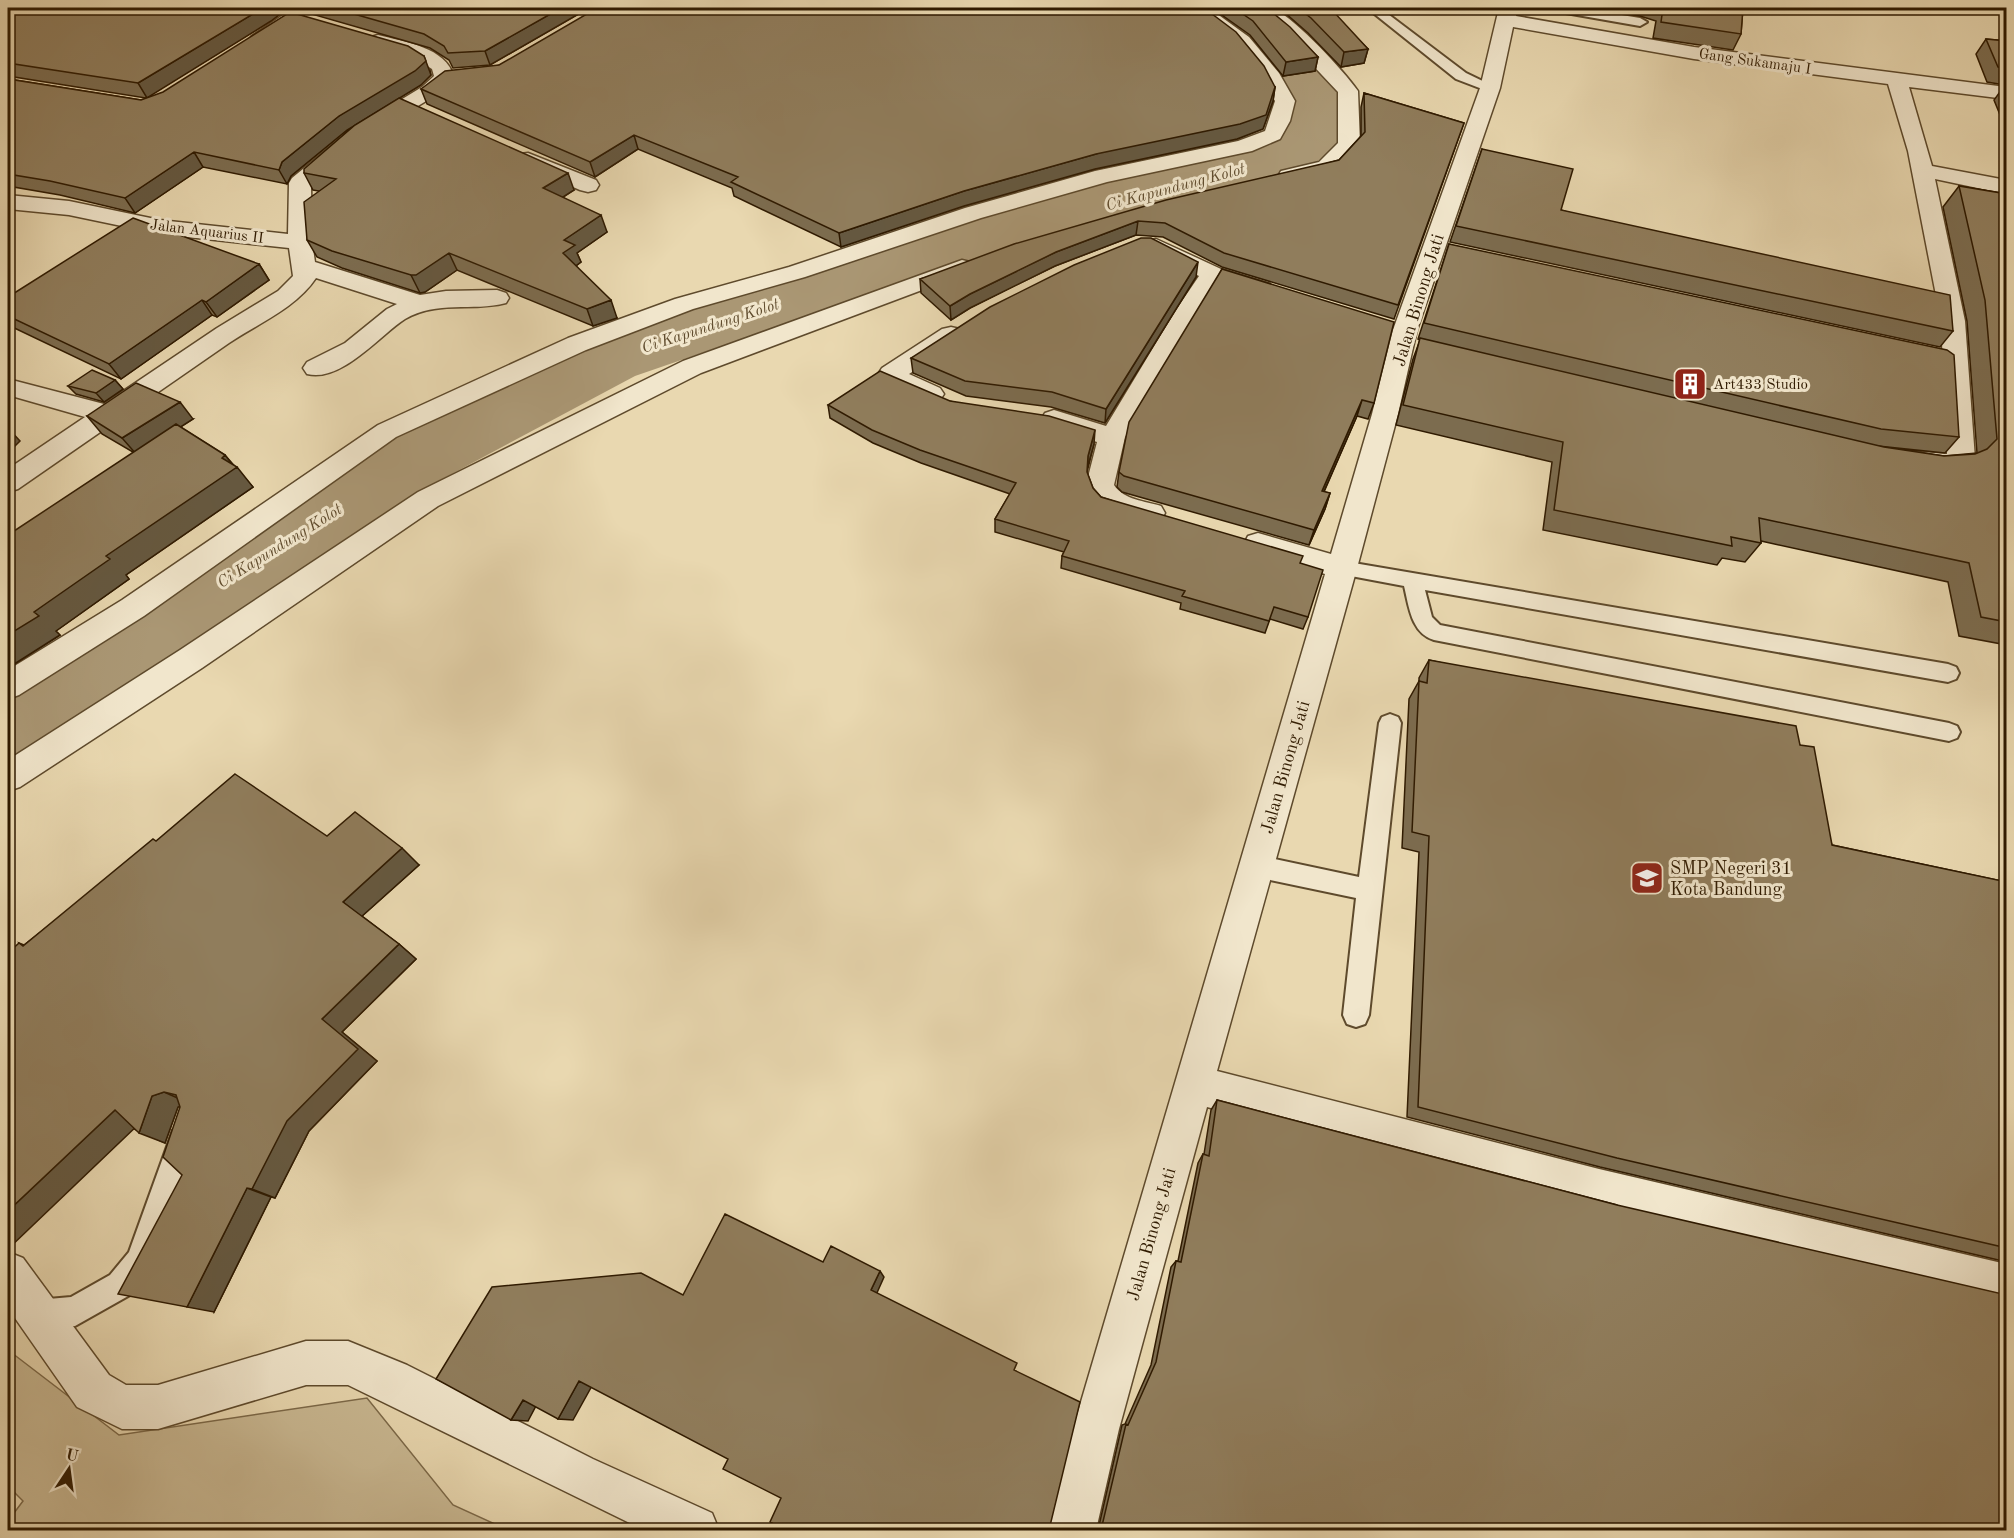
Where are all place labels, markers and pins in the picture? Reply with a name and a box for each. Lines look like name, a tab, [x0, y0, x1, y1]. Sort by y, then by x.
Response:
building icon: Art433 Studio	[1672, 366, 1708, 402]
place label: Art433 Studio	[1713, 378, 1808, 393]
school or university icon: SMP Negeri 31 Kota Bandung	[1629, 860, 1665, 896]
place label: SMP Negeri 31 Kota Bandung	[1670, 860, 1792, 899]

